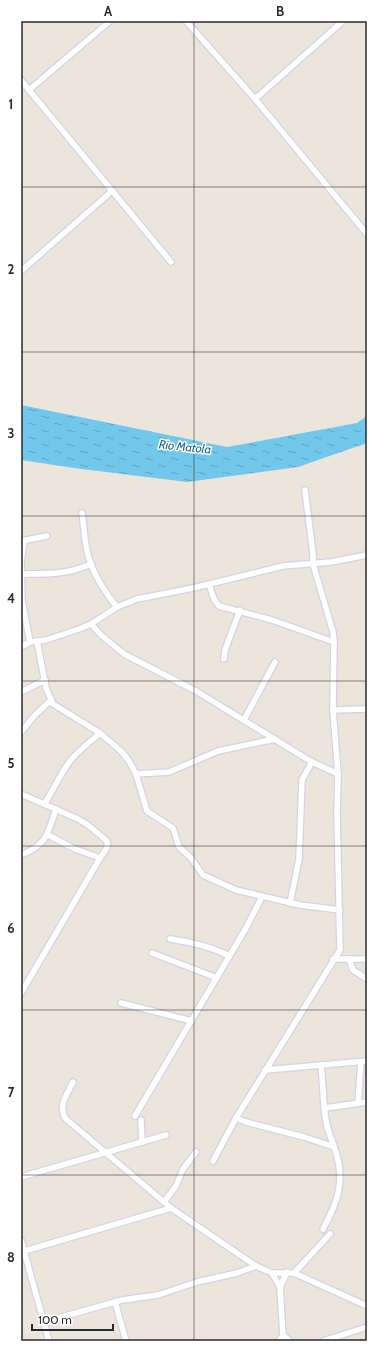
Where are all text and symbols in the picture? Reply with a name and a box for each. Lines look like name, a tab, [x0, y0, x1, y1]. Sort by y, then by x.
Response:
text: A	[104, 3, 113, 19]
text: B	[276, 3, 284, 19]
text: 1	[9, 96, 13, 112]
text: 2	[8, 261, 15, 277]
text: 3	[7, 425, 15, 441]
water label: Rio Matola	[158, 436, 212, 457]
text: 4	[7, 590, 15, 606]
text: 5	[8, 755, 15, 771]
text: 6	[7, 920, 15, 936]
text: 7	[8, 1084, 15, 1100]
text: 8	[7, 1249, 15, 1265]
scale bar	[32, 1306, 113, 1332]
text: 100 m	[38, 1312, 72, 1327]

